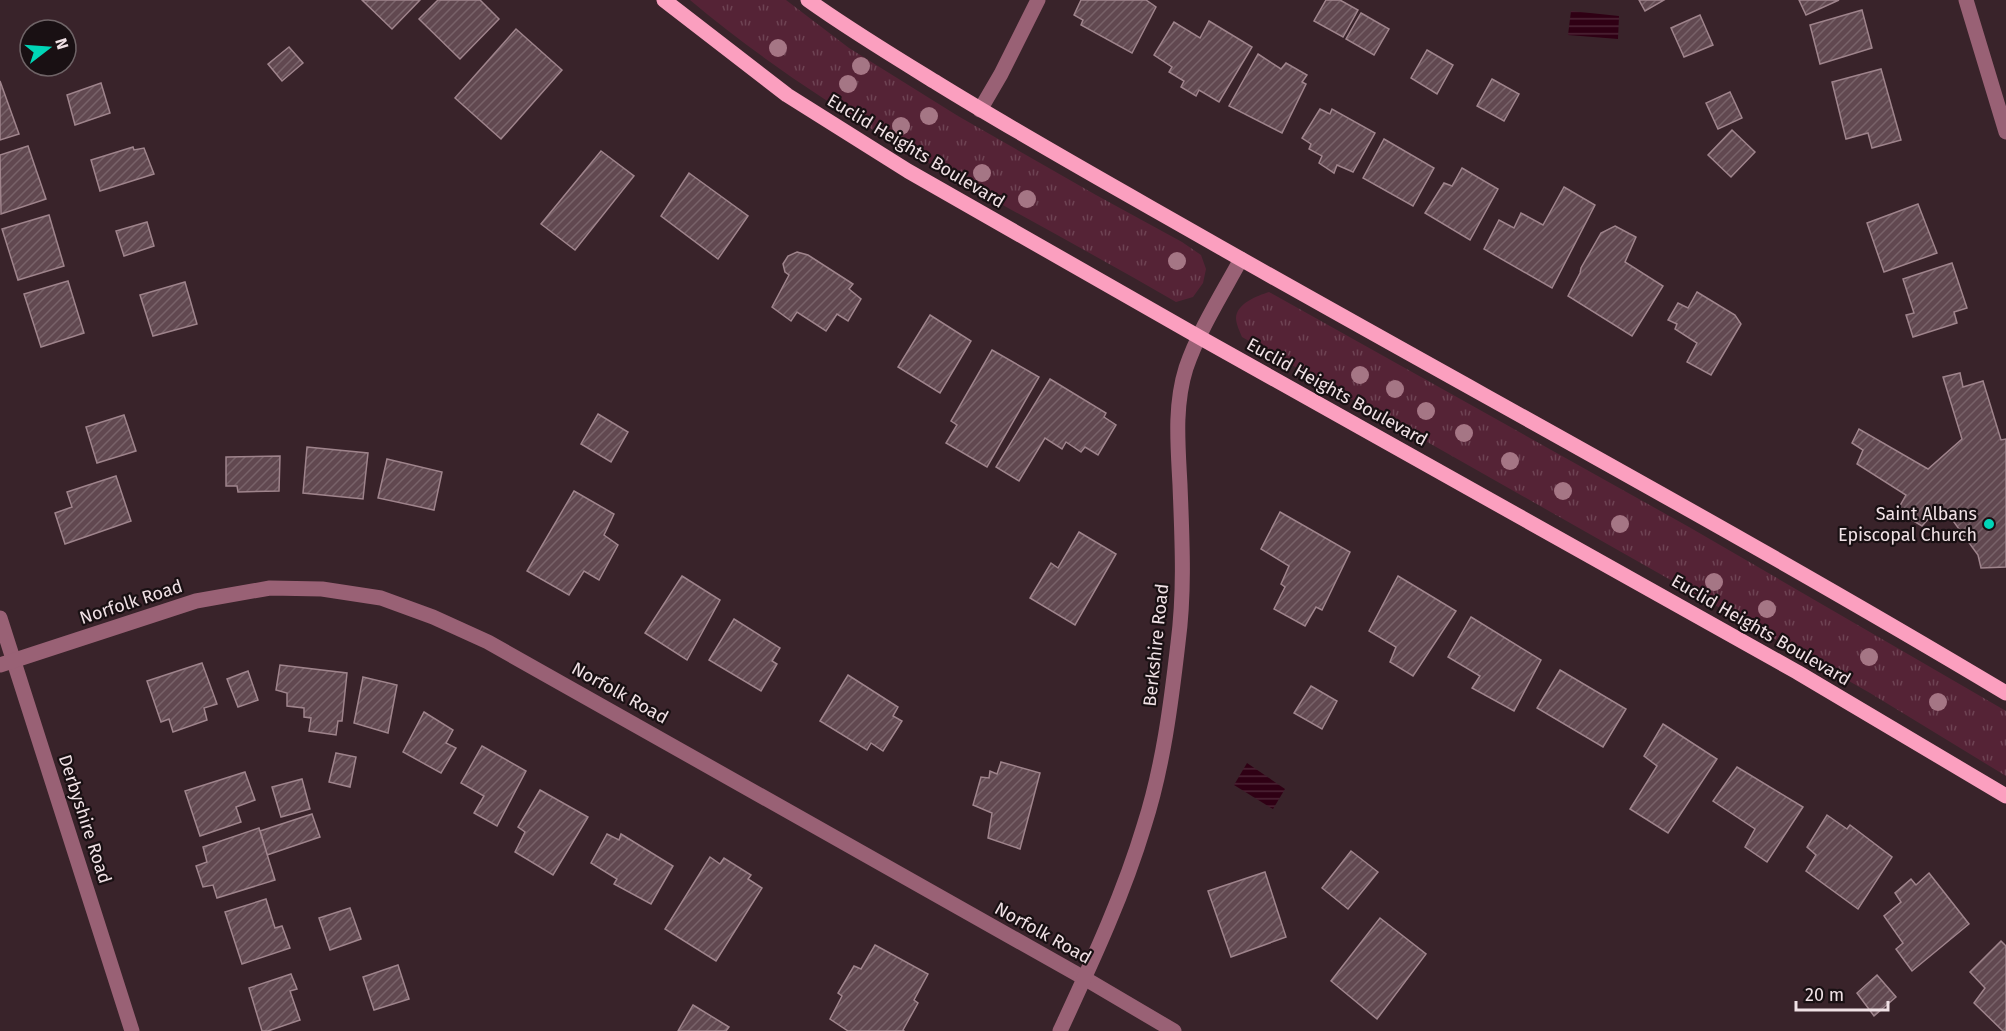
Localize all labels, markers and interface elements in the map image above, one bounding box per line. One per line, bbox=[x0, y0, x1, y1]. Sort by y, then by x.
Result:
north arrow bbox=[18, 18, 78, 78]
text: N bbox=[51, 36, 73, 52]
street label: Euclid Heights Boulevard bbox=[823, 89, 1009, 213]
street label: Euclid Heights Boulevard bbox=[1243, 333, 1431, 451]
place label: Saint Albans Episcopal Church bbox=[1838, 503, 1977, 546]
marker: Saint Albans Episcopal Church bbox=[1982, 517, 1996, 531]
street label: Euclid Heights Boulevard bbox=[1667, 570, 1855, 690]
street label: Norfolk Road bbox=[77, 575, 185, 629]
street label: Berkshire Road bbox=[1139, 583, 1173, 707]
street label: Norfolk Road bbox=[568, 657, 672, 729]
street label: Derbyshire Road bbox=[54, 752, 116, 886]
street label: Norfolk Road bbox=[991, 897, 1095, 969]
scale bar bbox=[1796, 974, 1888, 1012]
text: 20 m bbox=[1805, 984, 1844, 1006]

